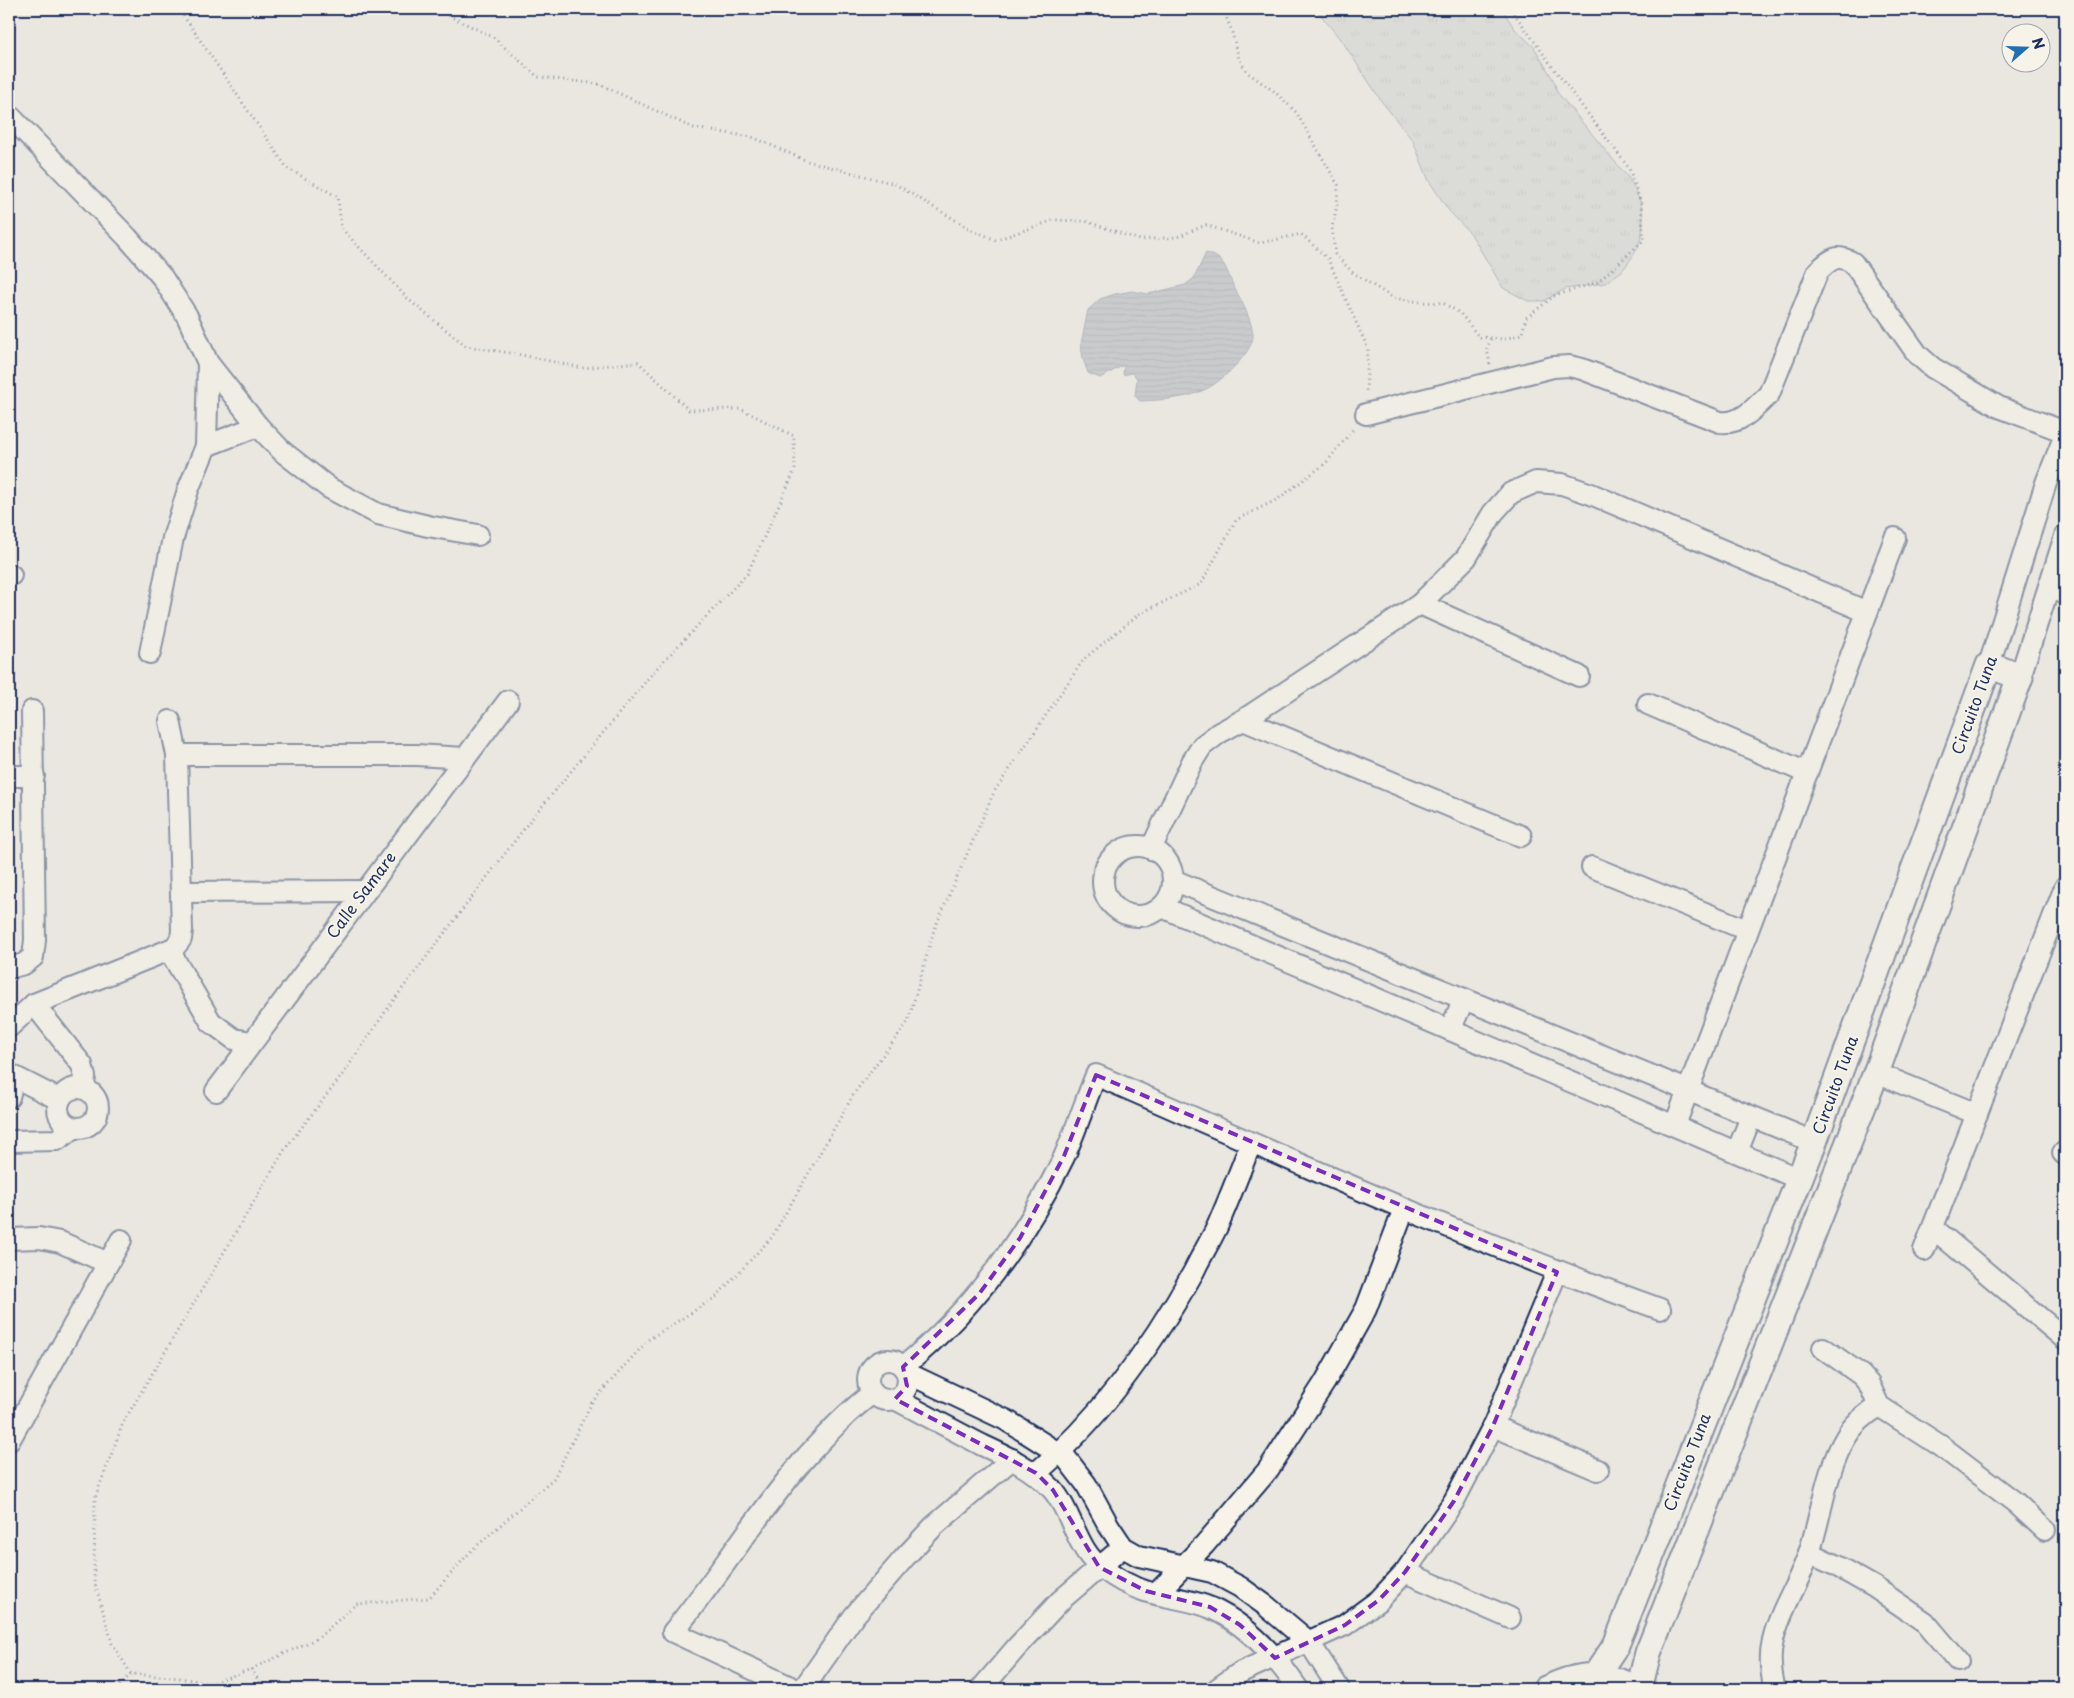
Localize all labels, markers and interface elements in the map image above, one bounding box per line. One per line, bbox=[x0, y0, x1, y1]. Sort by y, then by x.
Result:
north arrow bbox=[2002, 22, 2052, 72]
text: N bbox=[2027, 35, 2050, 52]
street label: Circuito Tuna bbox=[1944, 652, 2002, 757]
street label: Calle Samare bbox=[319, 846, 401, 943]
street label: Circuito Tuna bbox=[1805, 1032, 1863, 1137]
street label: Circuito Tuna bbox=[1656, 1409, 1716, 1514]

